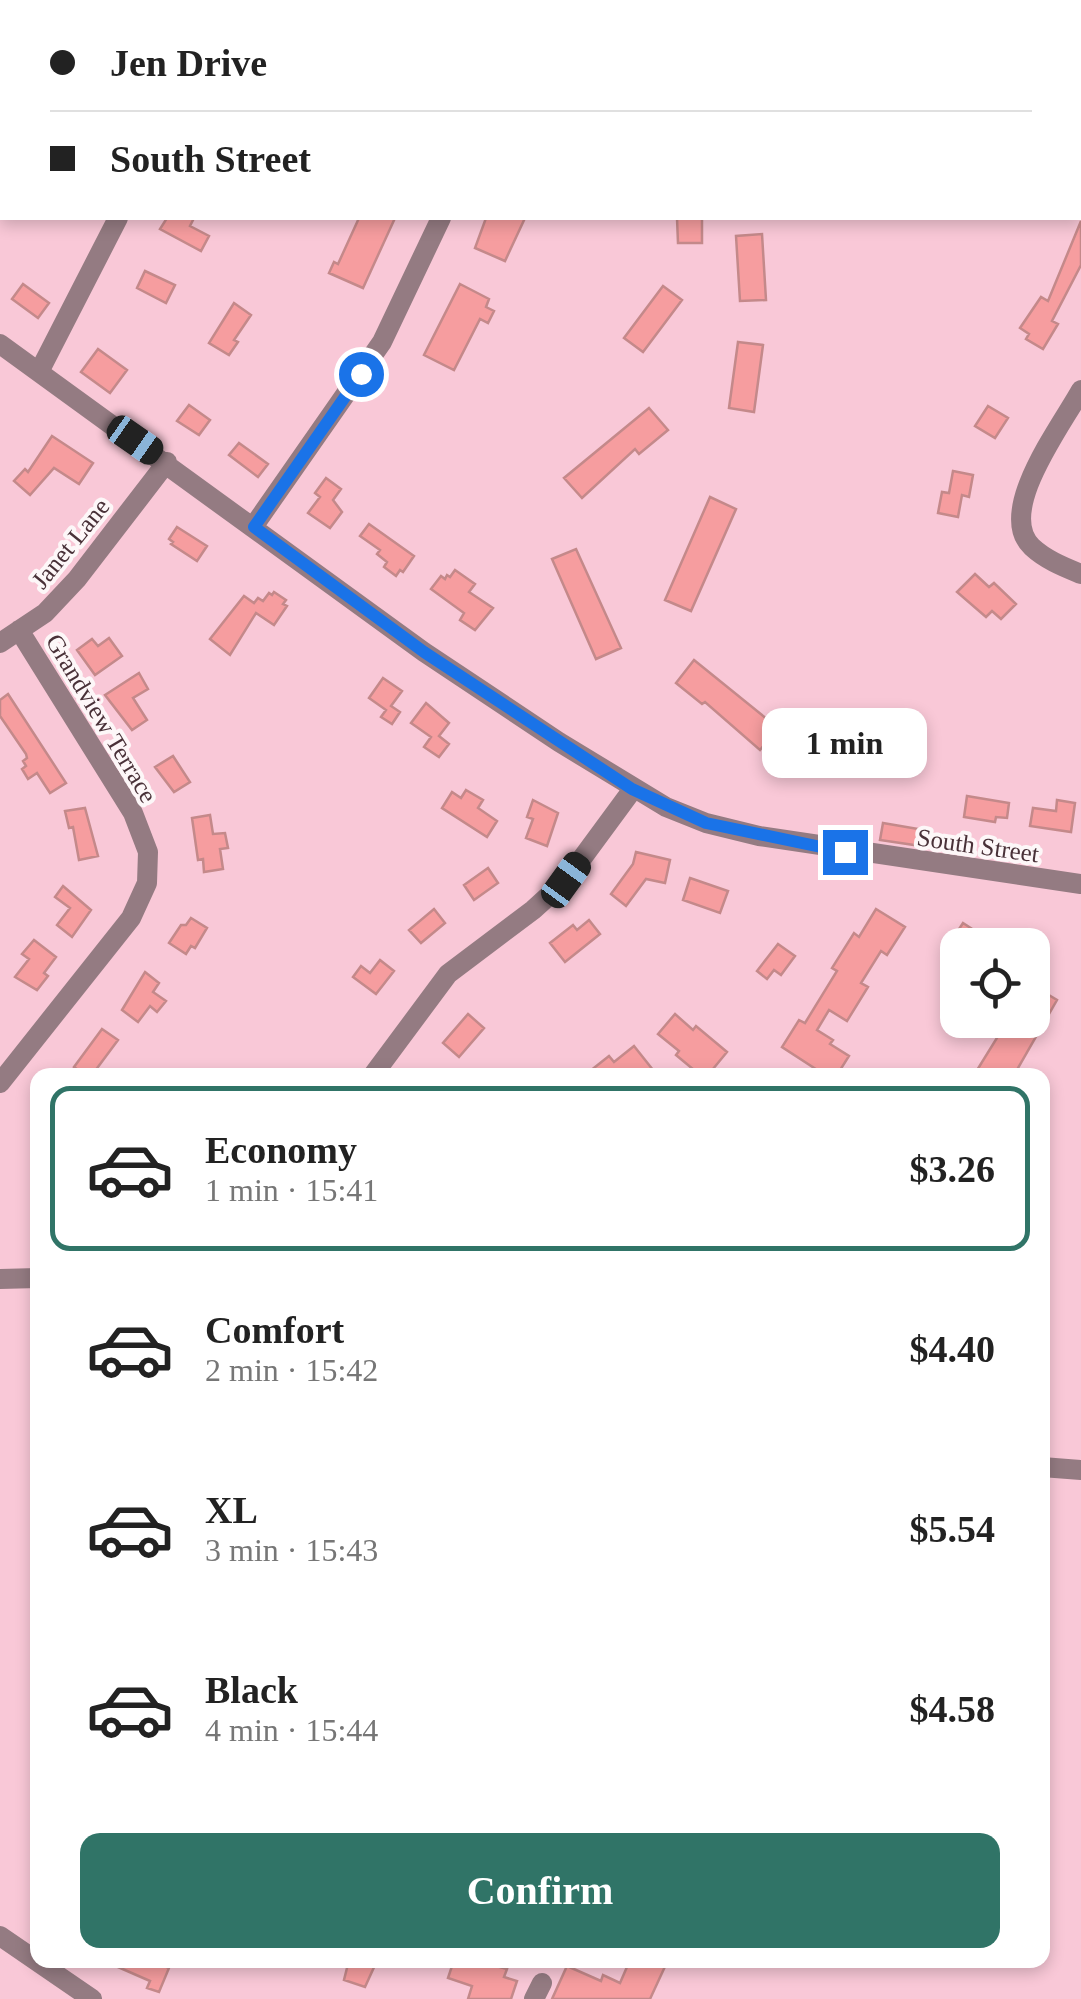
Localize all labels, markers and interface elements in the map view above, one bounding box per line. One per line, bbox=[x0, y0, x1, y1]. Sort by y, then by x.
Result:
text: Jen Drive bbox=[110, 42, 267, 84]
text: South Street bbox=[110, 138, 311, 180]
route start bbox=[339, 352, 384, 397]
car bbox=[102, 411, 168, 469]
street label: Janet Lane bbox=[26, 493, 115, 594]
street label: Grandview Terrace bbox=[41, 629, 162, 807]
callout: 1 min bbox=[762, 707, 928, 777]
text: 1 min bbox=[806, 725, 883, 761]
street label: South Street bbox=[915, 824, 1041, 867]
route end bbox=[823, 830, 868, 875]
car bbox=[536, 847, 596, 913]
map controls bbox=[940, 928, 1050, 1038]
button: locate bbox=[940, 928, 1050, 1038]
icon: car bbox=[85, 1124, 175, 1214]
text: Economy bbox=[205, 1129, 357, 1171]
text: $3.26 bbox=[910, 1148, 995, 1190]
text: 1 min · 15:41 bbox=[205, 1172, 378, 1208]
icon: car bbox=[85, 1304, 175, 1394]
text: Comfort bbox=[205, 1309, 344, 1351]
text: $4.40 bbox=[910, 1328, 995, 1370]
text: 2 min · 15:42 bbox=[205, 1352, 378, 1388]
icon: car bbox=[85, 1484, 175, 1574]
text: XL bbox=[205, 1489, 258, 1531]
text: $5.54 bbox=[910, 1508, 995, 1550]
text: 3 min · 15:43 bbox=[205, 1532, 378, 1568]
icon: car bbox=[85, 1664, 175, 1754]
text: Black bbox=[205, 1669, 298, 1711]
text: $4.58 bbox=[910, 1688, 995, 1730]
text: 4 min · 15:44 bbox=[205, 1712, 378, 1748]
button: Confirm bbox=[80, 1833, 1000, 1948]

